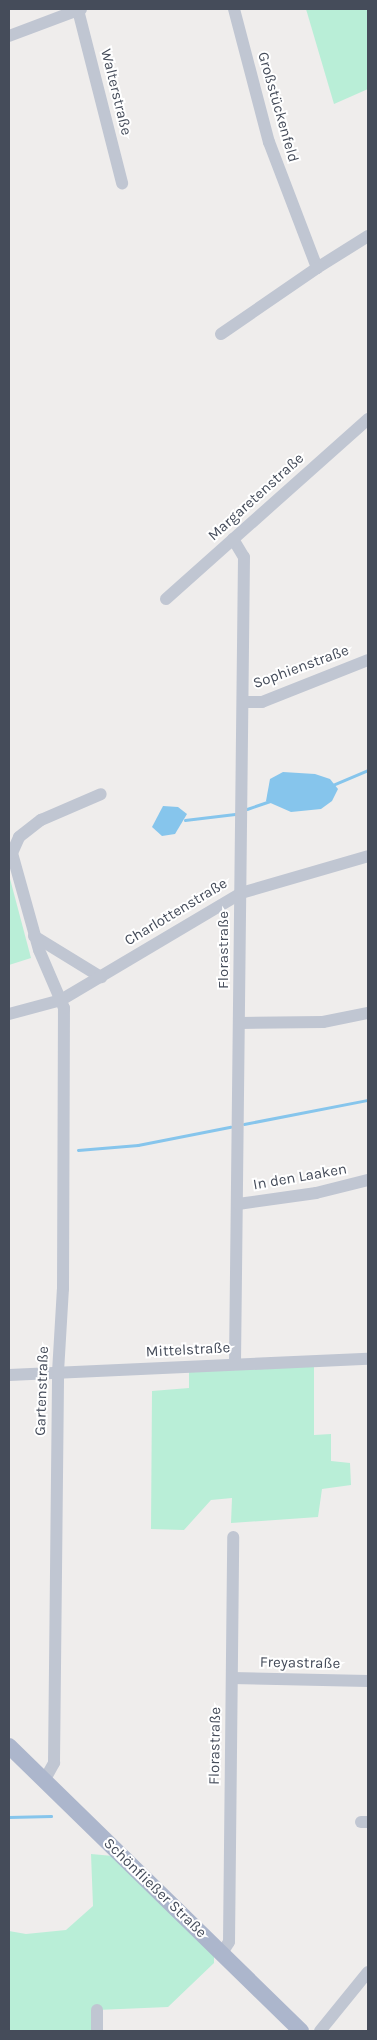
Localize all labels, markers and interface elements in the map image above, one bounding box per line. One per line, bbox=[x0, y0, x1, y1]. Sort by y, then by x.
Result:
street label: Walterstraße bbox=[97, 47, 135, 137]
street label: Großstückenfeld bbox=[254, 50, 302, 164]
street label: Margaretenstraße bbox=[204, 449, 308, 545]
street label: Sophienstraße bbox=[251, 641, 351, 693]
street label: Charlottenstraße bbox=[121, 874, 231, 950]
street label: Florastraße bbox=[215, 911, 233, 989]
street label: In den Laaken bbox=[252, 1160, 348, 1194]
street label: Mittelstraße bbox=[145, 1339, 231, 1361]
street label: Gartenstraße bbox=[31, 1346, 53, 1436]
street label: Freyastraße bbox=[260, 1653, 340, 1673]
street label: Florastraße bbox=[205, 1707, 225, 1785]
street label: Schönfließer Straße bbox=[100, 1834, 210, 1942]

